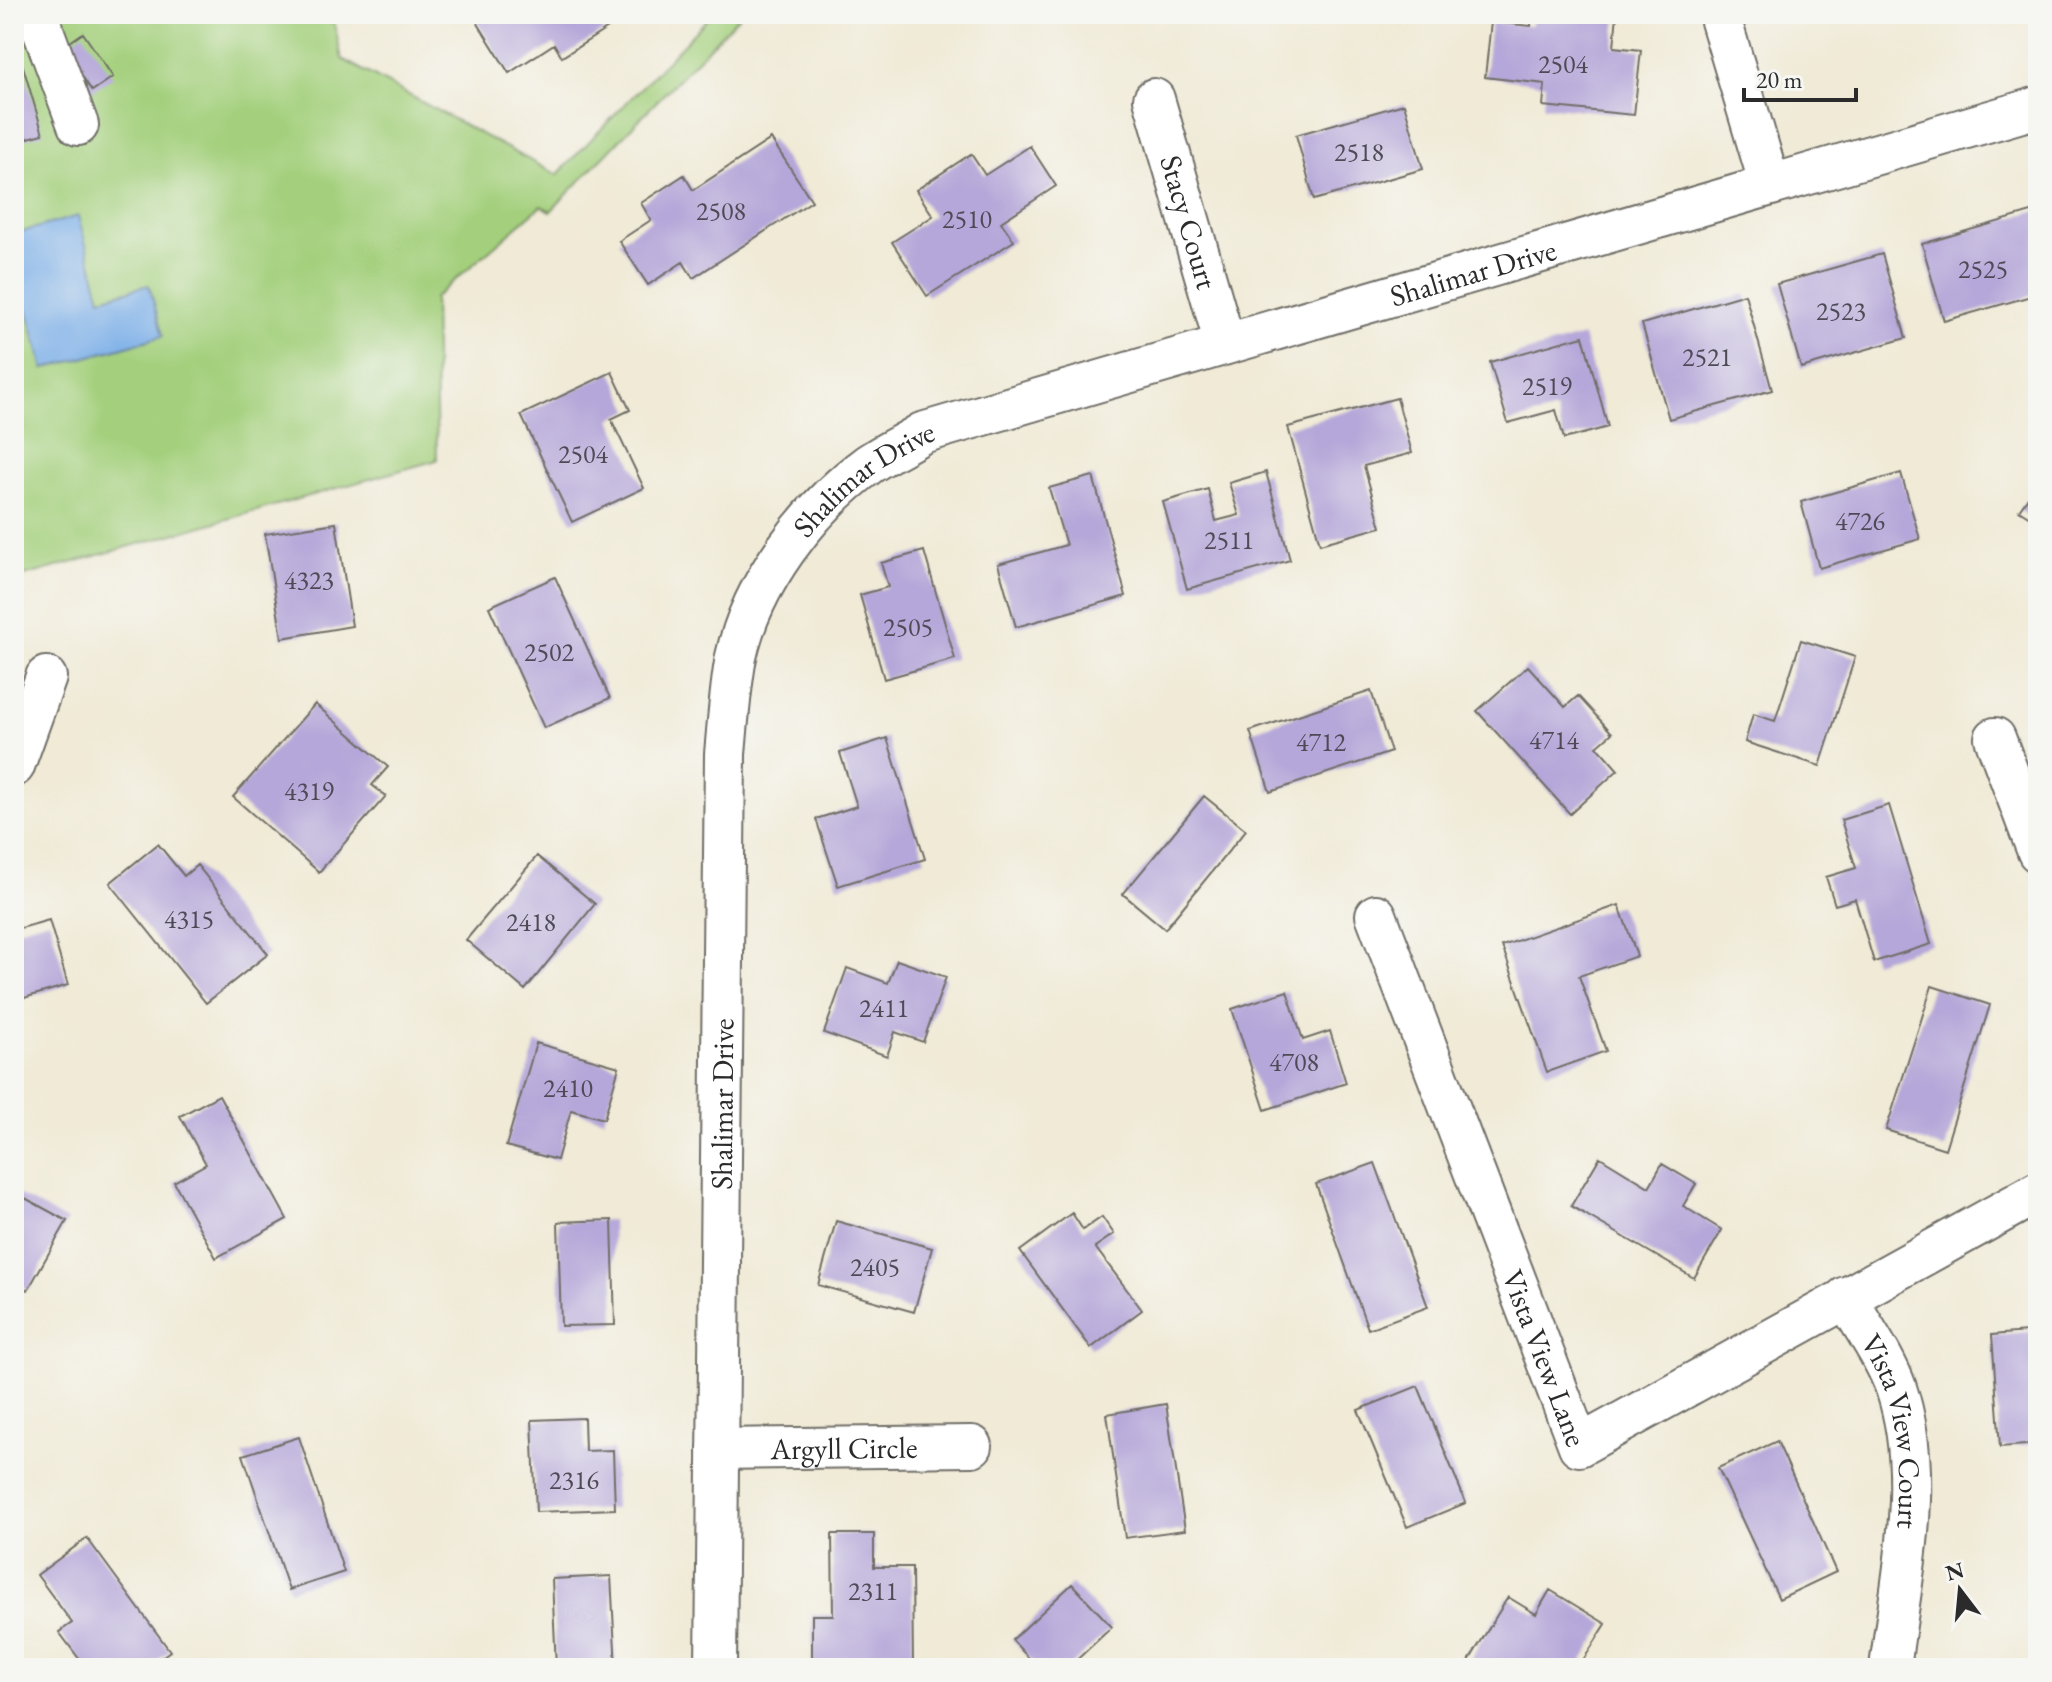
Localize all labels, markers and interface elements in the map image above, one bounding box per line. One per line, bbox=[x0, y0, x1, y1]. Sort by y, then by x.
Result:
house number: 2504 bbox=[1538, 47, 1588, 81]
scale bar bbox=[1744, 52, 1856, 102]
text: 20 m bbox=[1756, 64, 1803, 95]
house number: 2518 bbox=[1334, 135, 1384, 169]
street label: Stacy Court bbox=[1152, 150, 1228, 294]
house number: 2508 bbox=[696, 194, 746, 228]
house number: 2510 bbox=[942, 202, 992, 236]
street label: Shalimar Drive bbox=[1385, 229, 1561, 315]
house number: 2525 bbox=[1958, 252, 2008, 286]
house number: 2523 bbox=[1816, 294, 1866, 328]
house number: 2521 bbox=[1682, 340, 1732, 374]
house number: 2519 bbox=[1522, 369, 1572, 403]
street label: Shalimar Drive bbox=[784, 411, 939, 545]
house number: 2504 bbox=[558, 437, 608, 471]
house number: 4726 bbox=[1835, 504, 1885, 538]
house number: 2511 bbox=[1204, 523, 1254, 557]
house number: 4323 bbox=[284, 563, 334, 597]
house number: 2505 bbox=[883, 610, 933, 644]
house number: 2502 bbox=[524, 635, 574, 669]
house number: 4714 bbox=[1529, 723, 1579, 757]
house number: 4712 bbox=[1296, 725, 1346, 759]
house number: 4319 bbox=[284, 774, 334, 808]
house number: 4315 bbox=[164, 902, 214, 936]
house number: 2418 bbox=[506, 905, 556, 939]
house number: 2411 bbox=[859, 991, 909, 1025]
street label: Shalimar Drive bbox=[701, 1018, 742, 1190]
house number: 4708 bbox=[1269, 1045, 1319, 1079]
house number: 2410 bbox=[543, 1071, 593, 1105]
house number: 2405 bbox=[850, 1250, 900, 1284]
street label: Vista View Lane bbox=[1494, 1264, 1597, 1452]
street label: Vista View Court bbox=[1853, 1326, 1930, 1531]
street label: Argyll Circle bbox=[769, 1427, 918, 1468]
house number: 2316 bbox=[549, 1463, 599, 1497]
north arrow bbox=[1920, 1550, 2000, 1630]
text: N bbox=[1942, 1555, 1967, 1588]
house number: 2311 bbox=[848, 1574, 898, 1608]

